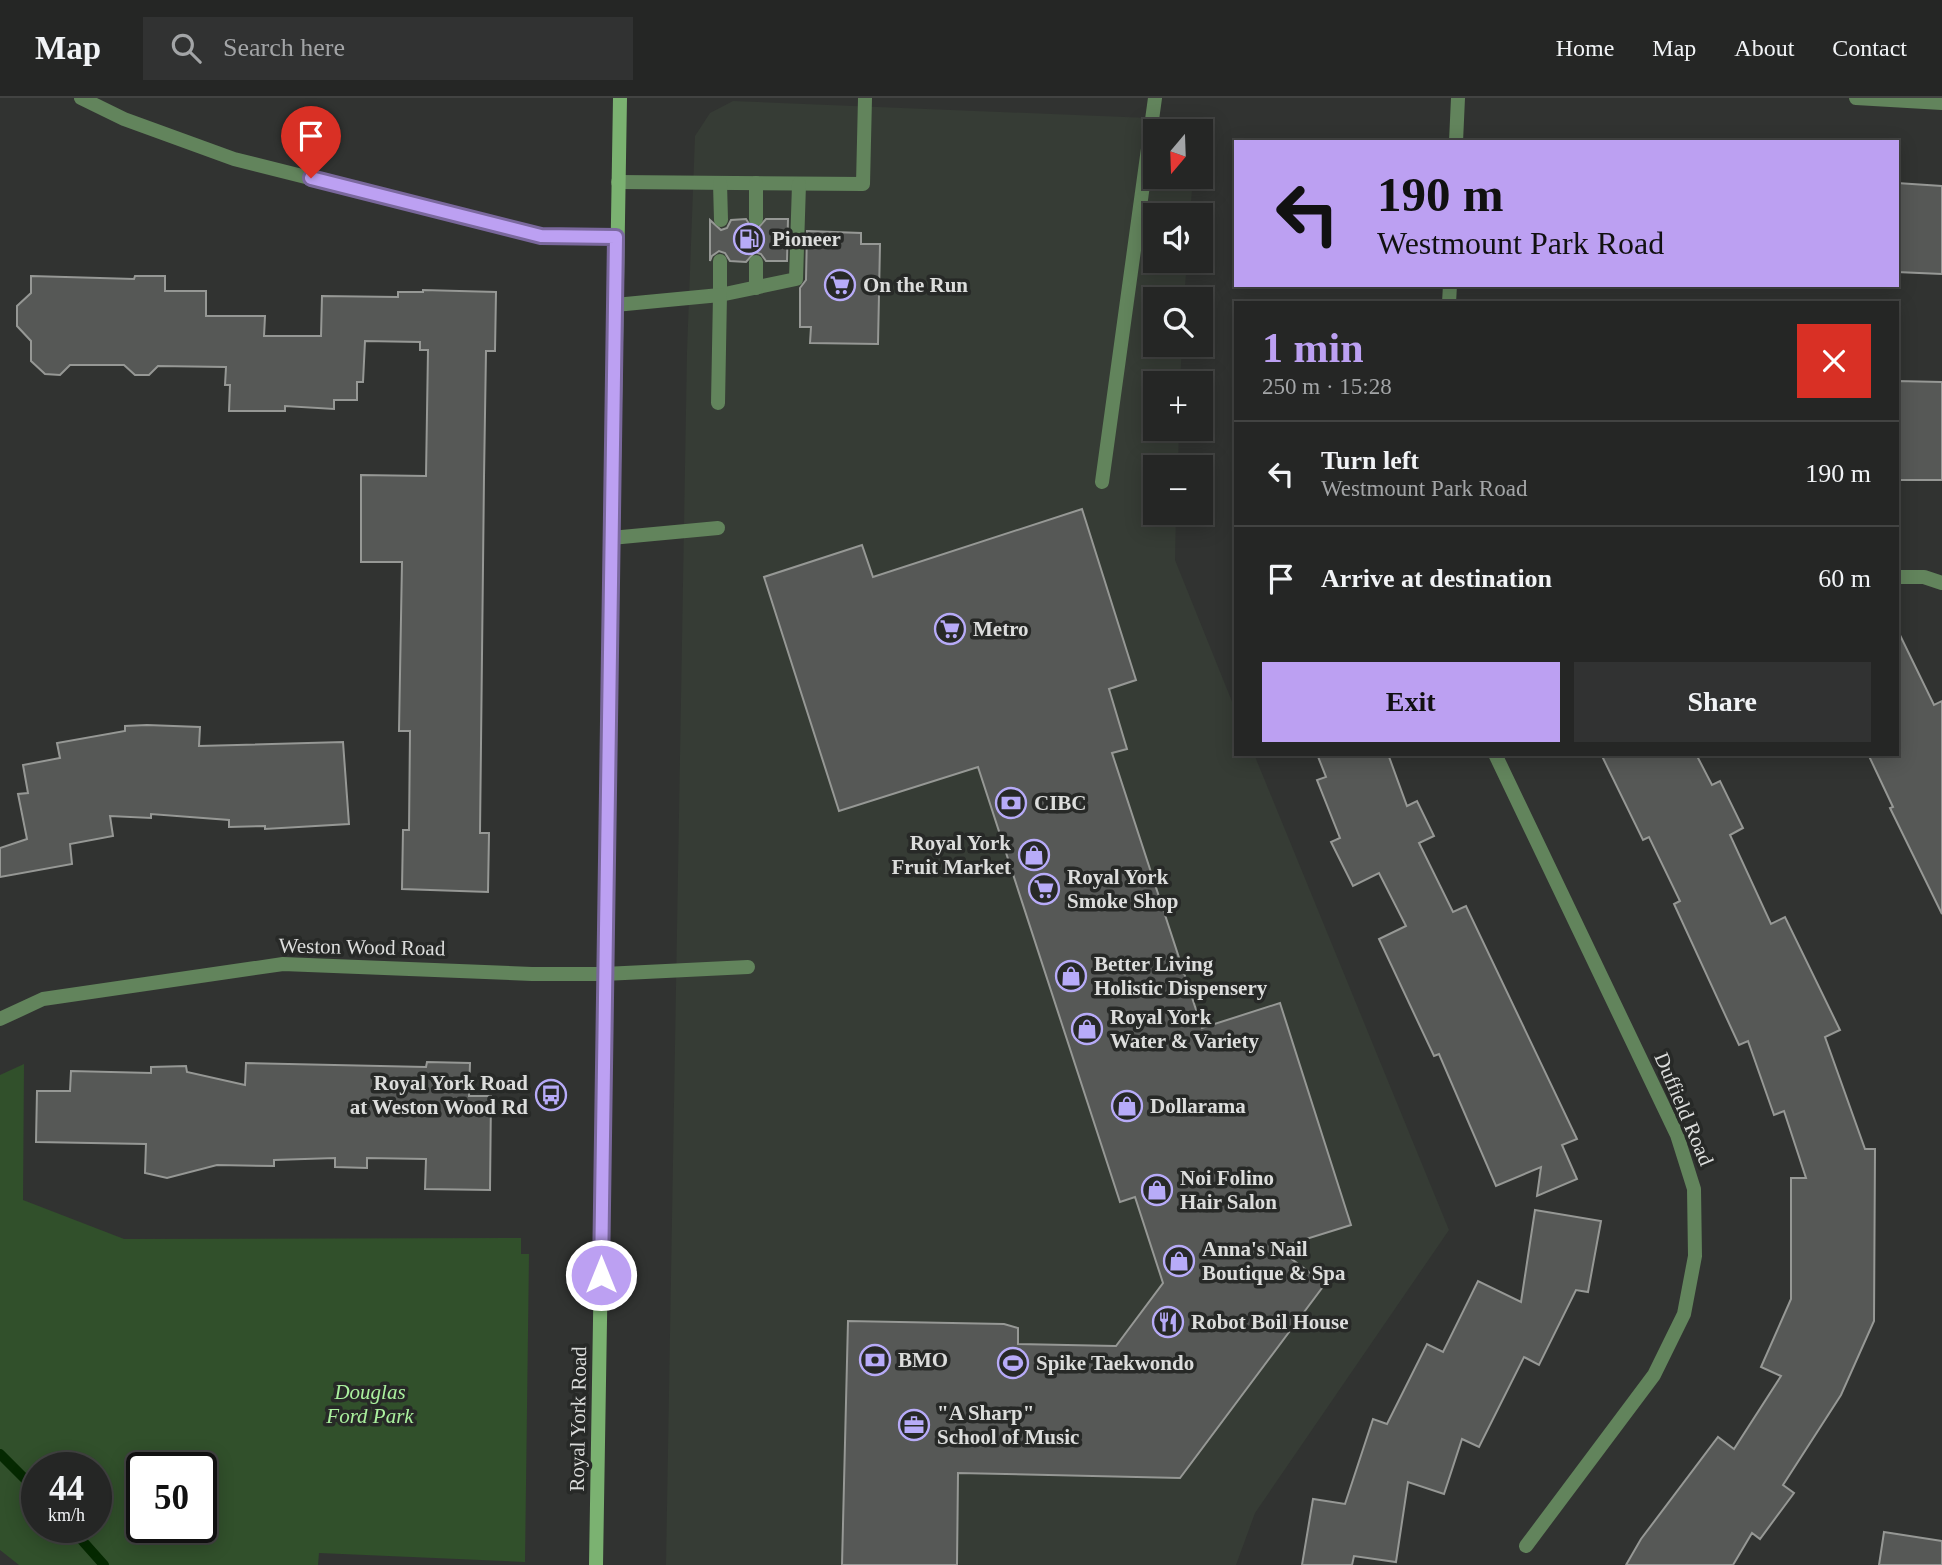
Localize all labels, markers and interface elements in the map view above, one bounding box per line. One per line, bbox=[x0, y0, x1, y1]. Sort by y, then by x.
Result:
search box bbox=[143, 17, 633, 80]
icon: search bbox=[167, 29, 205, 67]
text: Map bbox=[35, 30, 101, 66]
text: Search here bbox=[223, 33, 345, 62]
text: Home bbox=[1556, 35, 1614, 61]
text: Map bbox=[1652, 35, 1696, 61]
text: About bbox=[1734, 35, 1794, 61]
text: Contact bbox=[1832, 35, 1907, 61]
pin bbox=[281, 106, 341, 178]
icon: arrive bbox=[292, 117, 330, 155]
north arrow bbox=[1143, 119, 1213, 189]
map controls bbox=[1143, 119, 1213, 525]
text: 190 m bbox=[1377, 167, 1504, 222]
icon: left bbox=[1262, 168, 1353, 259]
button: sound bbox=[1143, 203, 1213, 273]
fuel station icon: Pioneer bbox=[732, 222, 766, 256]
text: Westmount Park Road bbox=[1377, 225, 1664, 261]
place label: Pioneer bbox=[772, 227, 841, 251]
supermarket icon: On the Run bbox=[823, 268, 857, 302]
place label: On the Run bbox=[863, 273, 968, 297]
button: search bbox=[1143, 287, 1213, 357]
button: close bbox=[1797, 324, 1871, 398]
text: 1 min bbox=[1262, 325, 1364, 371]
button: + bbox=[1143, 371, 1213, 441]
text: 250 m · 15:28 bbox=[1262, 374, 1392, 399]
text: Turn left bbox=[1321, 446, 1419, 475]
button: − bbox=[1143, 455, 1213, 525]
icon: left bbox=[1262, 455, 1300, 493]
text: 190 m bbox=[1805, 459, 1871, 488]
text: Westmount Park Road bbox=[1321, 476, 1527, 501]
icon: arrive bbox=[1262, 560, 1300, 598]
text: Arrive at destination bbox=[1321, 564, 1552, 593]
text: 60 m bbox=[1818, 564, 1871, 593]
supermarket icon: Metro bbox=[933, 612, 967, 646]
place label: Metro bbox=[973, 617, 1029, 641]
button: Exit bbox=[1262, 662, 1560, 742]
button: Share bbox=[1574, 662, 1871, 742]
bank icon: CIBC bbox=[994, 786, 1028, 820]
place label: CIBC bbox=[1034, 791, 1087, 815]
place label: Royal York Fruit Market bbox=[891, 831, 1011, 879]
shop icon: Royal York Fruit Market bbox=[1017, 838, 1051, 872]
place label: Royal York Smoke Shop bbox=[1067, 865, 1178, 913]
supermarket icon: Royal York Smoke Shop bbox=[1027, 872, 1061, 906]
street label: Weston Wood Road bbox=[279, 934, 446, 960]
place label: Better Living Holistic Dispensery bbox=[1094, 952, 1268, 1000]
shop icon: Better Living Holistic Dispensery bbox=[1054, 959, 1088, 993]
place label: Royal York Water & Variety bbox=[1110, 1005, 1259, 1053]
shop icon: Royal York Water & Variety bbox=[1070, 1012, 1104, 1046]
street label: Duffield Road bbox=[1649, 1049, 1719, 1170]
place label: Royal York Road at Weston Wood Rd bbox=[350, 1071, 528, 1119]
bus stop icon: Royal York Road at Weston Wood Rd bbox=[534, 1078, 568, 1112]
shop icon: Dollarama bbox=[1110, 1089, 1144, 1123]
place label: Dollarama bbox=[1150, 1094, 1246, 1118]
place label: Noi Folino Hair Salon bbox=[1180, 1166, 1277, 1214]
shop icon: Noi Folino Hair Salon bbox=[1140, 1173, 1174, 1207]
place label: Anna's Nail Boutique & Spa bbox=[1202, 1237, 1346, 1285]
position arrow bbox=[564, 1238, 638, 1312]
shop icon: Anna's Nail Boutique & Spa bbox=[1162, 1244, 1196, 1278]
restaurant icon: Robot Boil House bbox=[1151, 1305, 1185, 1339]
place label: Robot Boil House bbox=[1191, 1310, 1349, 1334]
bank icon: BMO bbox=[858, 1343, 892, 1377]
street label: Royal York Road bbox=[565, 1346, 591, 1492]
sports icon: Spike Taekwondo bbox=[996, 1346, 1030, 1380]
place label: BMO bbox=[898, 1348, 948, 1372]
place label: Spike Taekwondo bbox=[1036, 1351, 1194, 1375]
park label: Douglas Ford Park bbox=[325, 1380, 414, 1428]
place label: "A Sharp" School of Music bbox=[937, 1401, 1079, 1449]
office icon: "A Sharp" School of Music bbox=[897, 1408, 931, 1442]
speed limit sign: 50 bbox=[126, 1452, 217, 1543]
text: 44 bbox=[49, 1469, 84, 1508]
text: km/h bbox=[48, 1505, 85, 1525]

